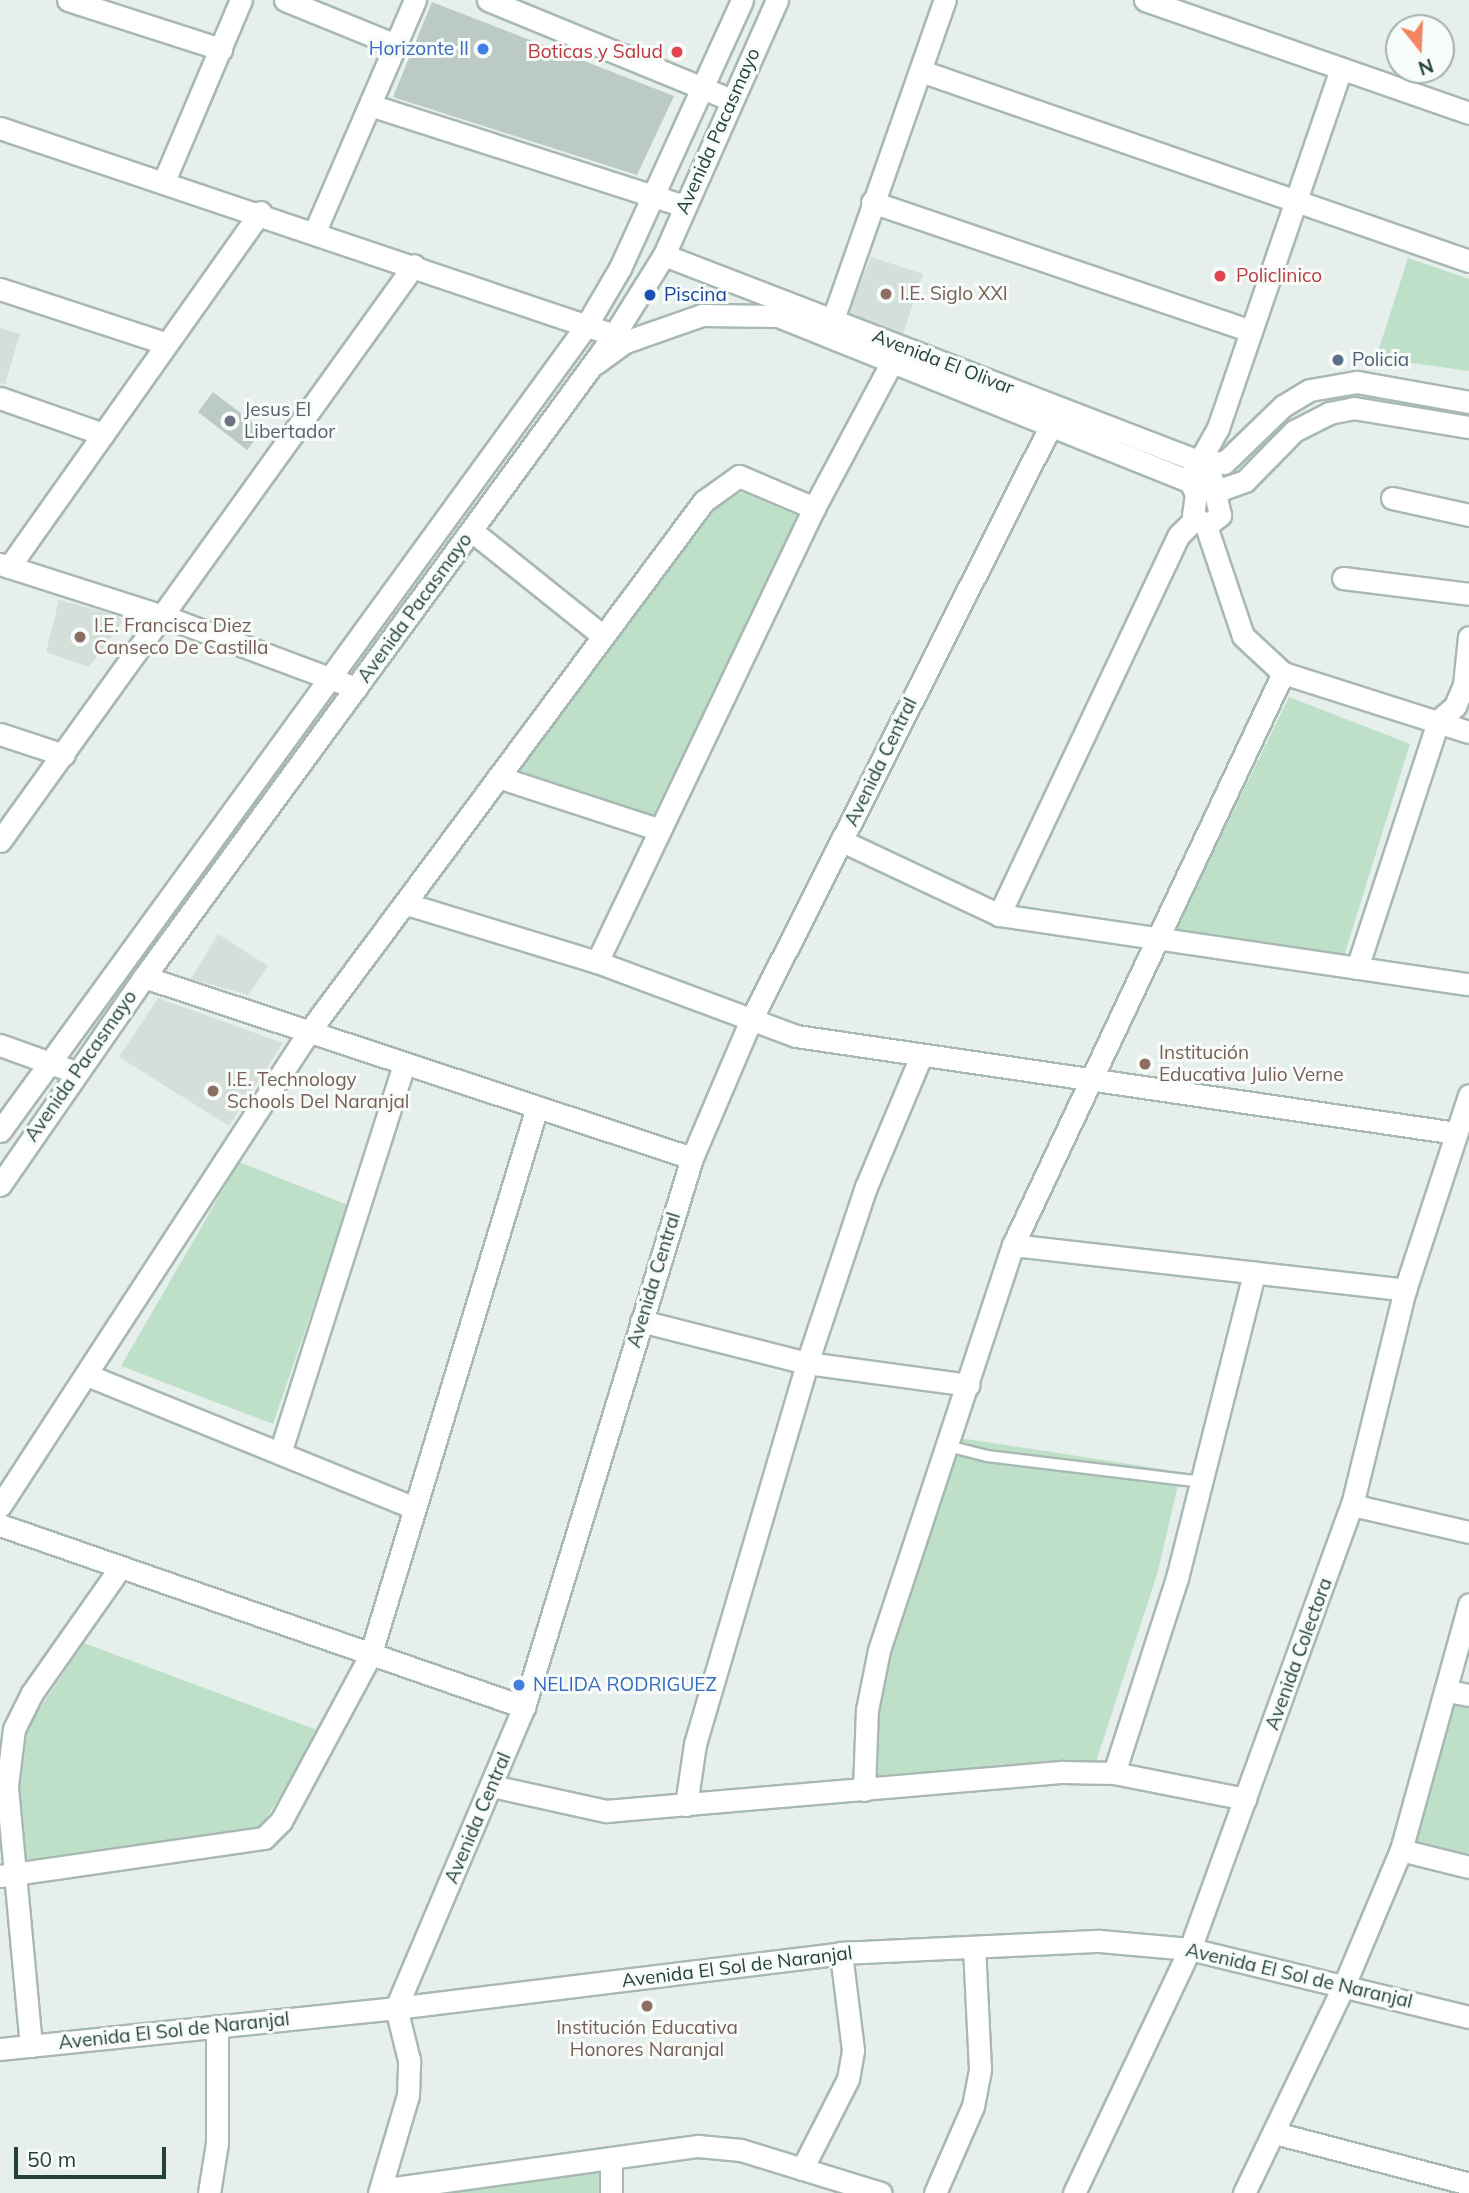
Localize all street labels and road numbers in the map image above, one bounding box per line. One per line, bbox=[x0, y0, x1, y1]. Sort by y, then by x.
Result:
street label: Avenida Pacasmayo bbox=[671, 44, 765, 218]
street label: Avenida El Olivar bbox=[869, 325, 1017, 399]
street label: Avenida Pacasmayo bbox=[353, 529, 477, 687]
street label: Avenida Central bbox=[840, 694, 922, 830]
street label: Avenida Pacasmayo bbox=[20, 986, 142, 1146]
street label: Avenida Central bbox=[623, 1210, 685, 1350]
street label: Avenida Colectora bbox=[1261, 1575, 1337, 1733]
street label: Avenida Central bbox=[440, 1749, 516, 1887]
street label: Avenida El Sol de Naranjal bbox=[1183, 1939, 1415, 2013]
street label: Avenida El Sol de Naranjal bbox=[620, 1942, 854, 1992]
street label: Avenida El Sol de Naranjal bbox=[57, 2008, 291, 2054]

